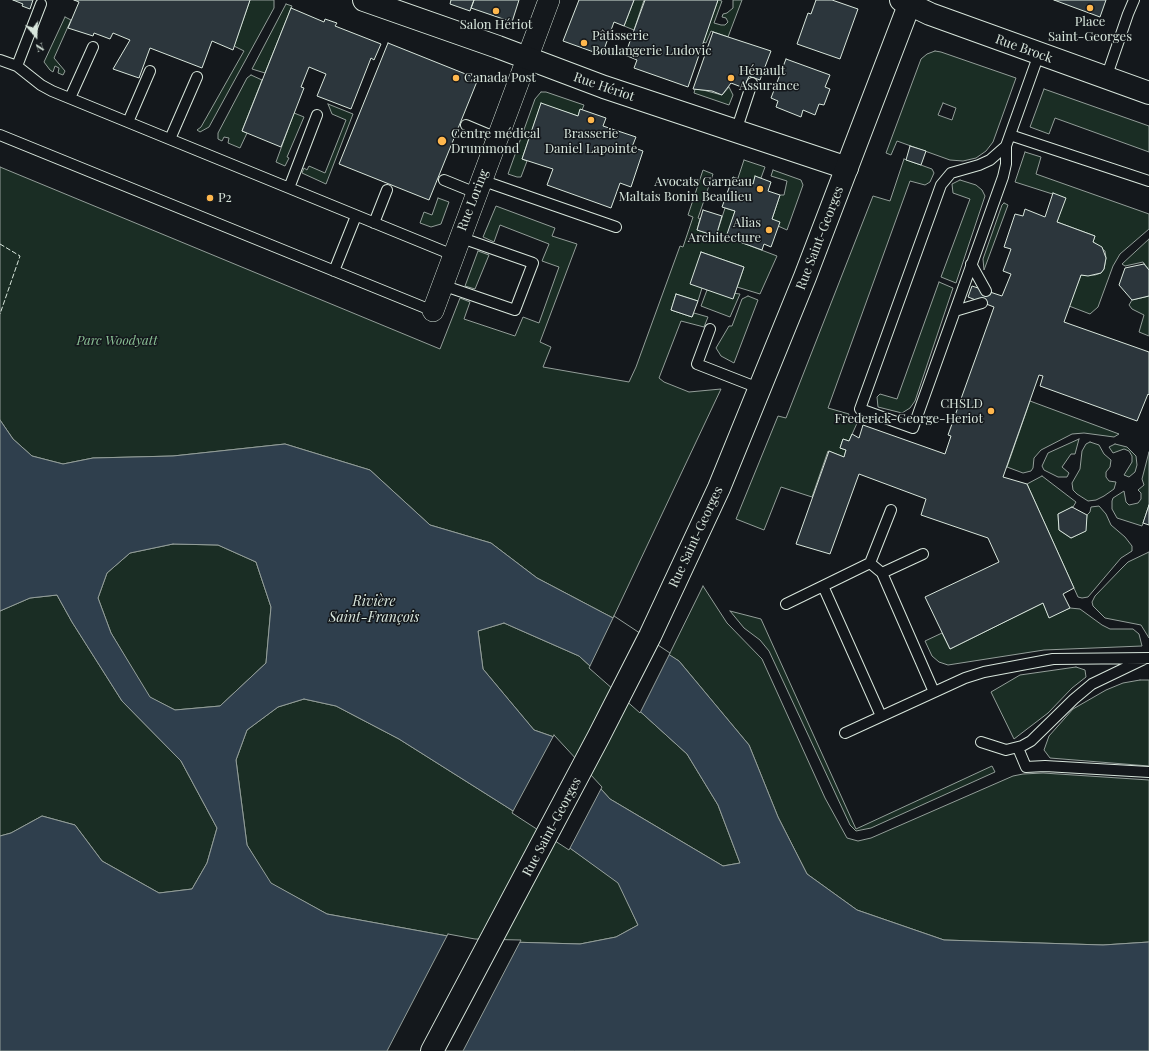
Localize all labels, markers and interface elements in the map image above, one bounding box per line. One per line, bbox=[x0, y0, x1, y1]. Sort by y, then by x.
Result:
marker: Place Saint-Georges bbox=[1085, 3, 1095, 13]
marker: Salon Hériot bbox=[491, 6, 501, 16]
place label: Place Saint-Georges bbox=[1048, 14, 1132, 45]
north arrow bbox=[16, 16, 56, 56]
place label: Salon Hériot bbox=[460, 17, 532, 33]
place label: Pâtisserie Boulangerie Ludovic bbox=[592, 28, 712, 59]
street label: Rue Brock bbox=[993, 31, 1055, 67]
marker: Pâtisserie Boulangerie Ludovic bbox=[579, 38, 589, 48]
text: N bbox=[34, 39, 46, 56]
place label: Hénault Assurance bbox=[739, 63, 799, 94]
street label: Rue Hériot bbox=[572, 69, 636, 105]
place label: Canada Post bbox=[464, 70, 536, 86]
marker: Canada Post bbox=[451, 73, 461, 83]
marker: Hénault Assurance bbox=[726, 73, 736, 83]
marker: Brasserie Daniel Lapointe bbox=[586, 115, 596, 125]
place label: Centre médical Drummond bbox=[451, 126, 540, 157]
place label: Brasserie Daniel Lapointe bbox=[545, 126, 637, 157]
marker: Centre médical Drummond bbox=[436, 135, 448, 147]
street label: Rue Loring bbox=[454, 167, 492, 233]
place label: Avocats Garneau Maltais Bonin Beaulieu bbox=[618, 174, 752, 205]
marker: Avocats Garneau Maltais Bonin Beaulieu bbox=[755, 184, 765, 194]
street label: Rue Saint-Georges bbox=[793, 184, 847, 292]
place label: P2 bbox=[218, 190, 232, 206]
marker: P2 bbox=[205, 193, 215, 203]
place label: Alias Architecture bbox=[688, 215, 761, 246]
marker: Alias Architecture bbox=[764, 225, 774, 235]
park label: Parc Woodyatt bbox=[76, 333, 158, 349]
place label: CHSLD Frederick-George-Heriot bbox=[834, 396, 983, 427]
marker: CHSLD Frederick-George-Heriot bbox=[986, 406, 996, 416]
street label: Rue Saint-Georges bbox=[666, 484, 726, 590]
water label: Rivière Saint-François bbox=[329, 594, 419, 626]
street label: Rue Saint-Georges bbox=[519, 775, 585, 879]

